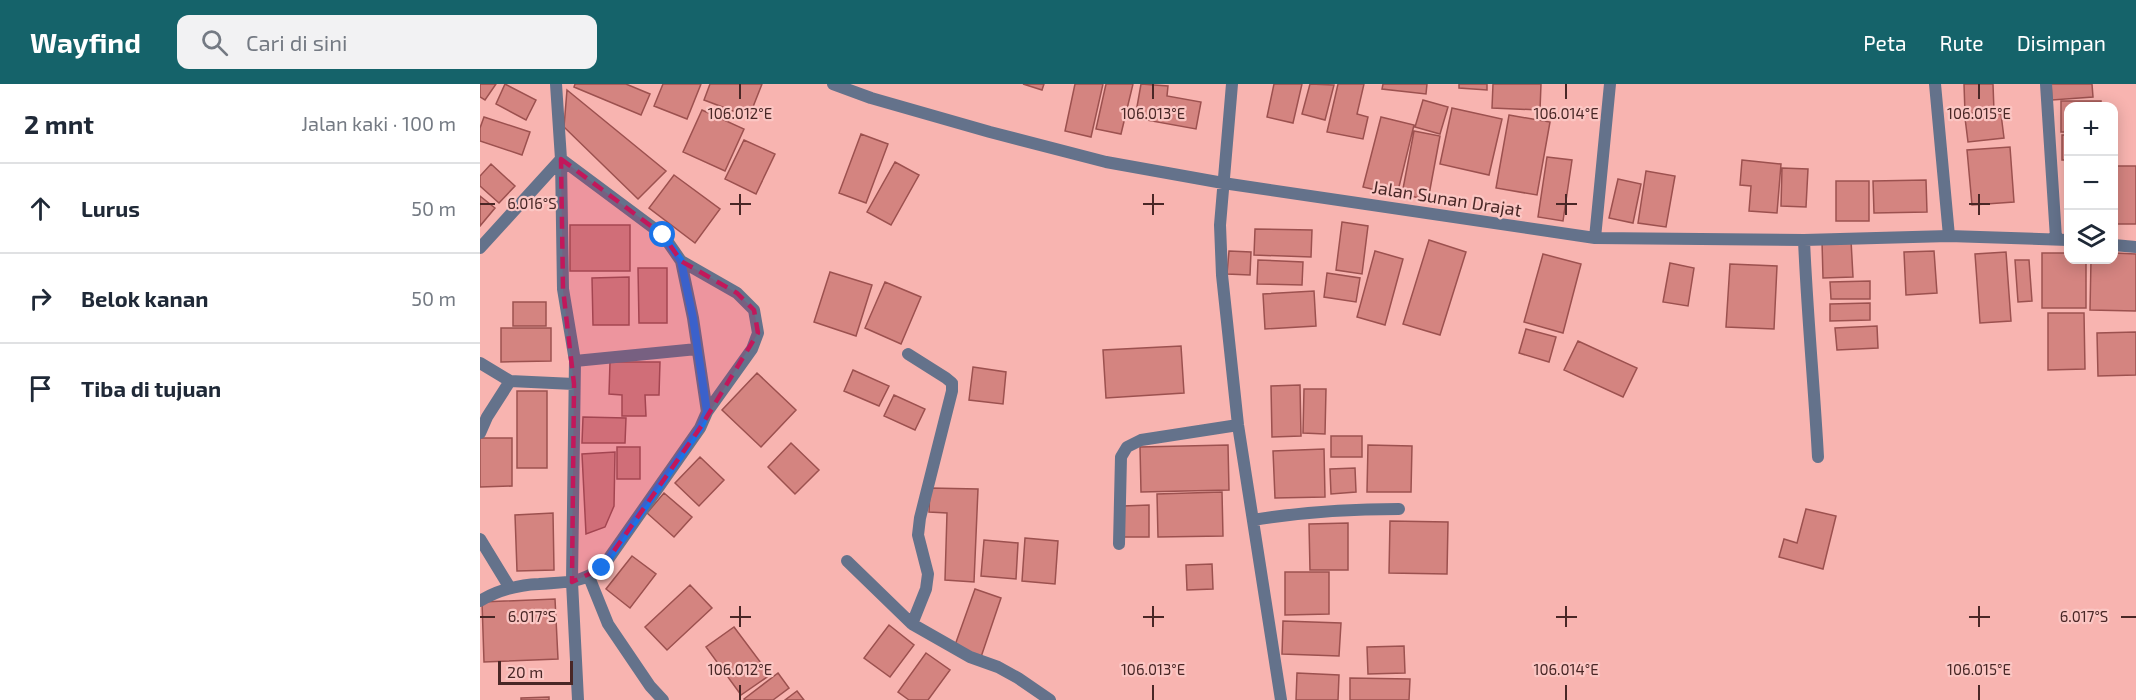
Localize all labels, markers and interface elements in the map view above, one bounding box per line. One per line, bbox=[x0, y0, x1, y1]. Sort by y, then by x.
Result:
search box bbox=[177, 15, 597, 69]
text: Wayfind bbox=[30, 25, 141, 59]
icon: search bbox=[198, 26, 231, 59]
text: Cari di sini bbox=[246, 29, 348, 55]
text: Peta bbox=[1863, 30, 1906, 55]
text: Rute bbox=[1939, 30, 1984, 55]
text: Disimpan bbox=[2017, 30, 2106, 55]
map controls bbox=[2064, 102, 2118, 264]
button: + bbox=[2064, 102, 2118, 156]
text: 106.012°E bbox=[708, 104, 772, 122]
text: 106.013°E bbox=[1121, 104, 1185, 122]
text: 106.014°E bbox=[1533, 104, 1599, 122]
text: 106.015°E bbox=[1947, 104, 2011, 122]
text: 2 mnt bbox=[24, 108, 94, 139]
text: Jalan kaki · 100 m bbox=[301, 111, 456, 135]
button: − bbox=[2064, 156, 2118, 210]
street label: Jalan Sunan Drajat bbox=[1371, 175, 1524, 221]
icon: ahead bbox=[24, 192, 57, 225]
text: 6.016°S bbox=[507, 194, 557, 212]
text: Lurus bbox=[81, 195, 140, 221]
text: 50 m bbox=[411, 196, 456, 220]
button: layers bbox=[2064, 210, 2118, 264]
route start bbox=[649, 221, 675, 247]
icon: right bbox=[24, 282, 57, 315]
text: Belok kanan bbox=[81, 285, 208, 311]
text: 50 m bbox=[411, 286, 456, 310]
icon: arrive bbox=[24, 372, 57, 405]
text: Tiba di tujuan bbox=[81, 375, 221, 401]
route end bbox=[588, 554, 614, 580]
text: 6.017°S bbox=[508, 607, 556, 625]
text: 6.017°S bbox=[2060, 607, 2108, 625]
scale bar bbox=[498, 658, 573, 686]
text: 106.012°E bbox=[708, 660, 772, 678]
text: 106.013°E bbox=[1121, 660, 1185, 678]
text: 106.014°E bbox=[1533, 660, 1599, 678]
text: 106.015°E bbox=[1947, 660, 2011, 678]
text: 20 m bbox=[507, 662, 543, 681]

